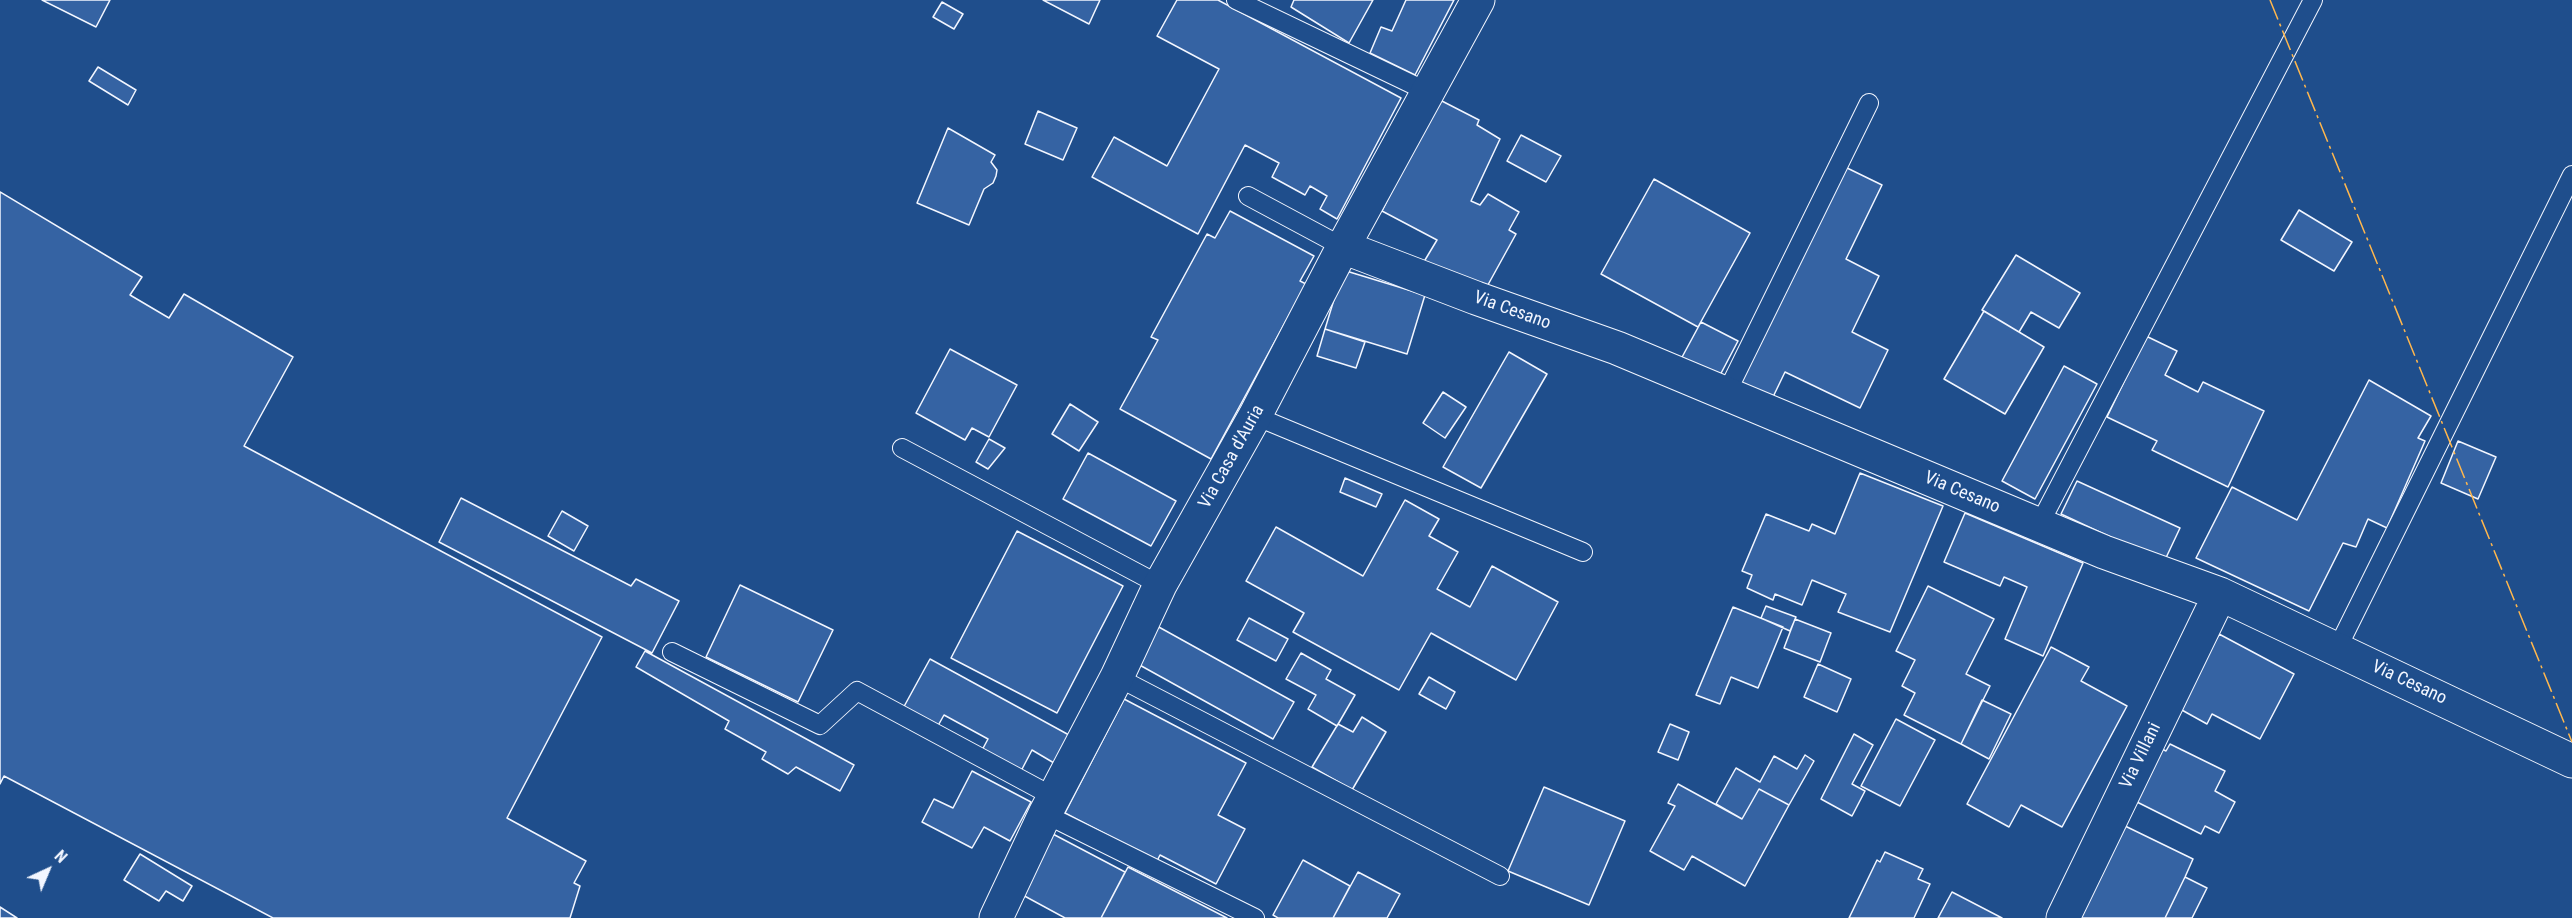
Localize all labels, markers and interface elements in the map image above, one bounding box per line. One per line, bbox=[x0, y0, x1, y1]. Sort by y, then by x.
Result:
street label: Via Cesano bbox=[1471, 287, 1553, 335]
street label: Via Casa d'Auria bbox=[1195, 401, 1269, 513]
street label: Via Cesano bbox=[1921, 467, 2003, 519]
street label: Via Cesano bbox=[2368, 656, 2450, 710]
street label: Via Villani bbox=[2116, 719, 2166, 793]
north arrow bbox=[18, 840, 78, 900]
text: N bbox=[51, 846, 71, 867]

